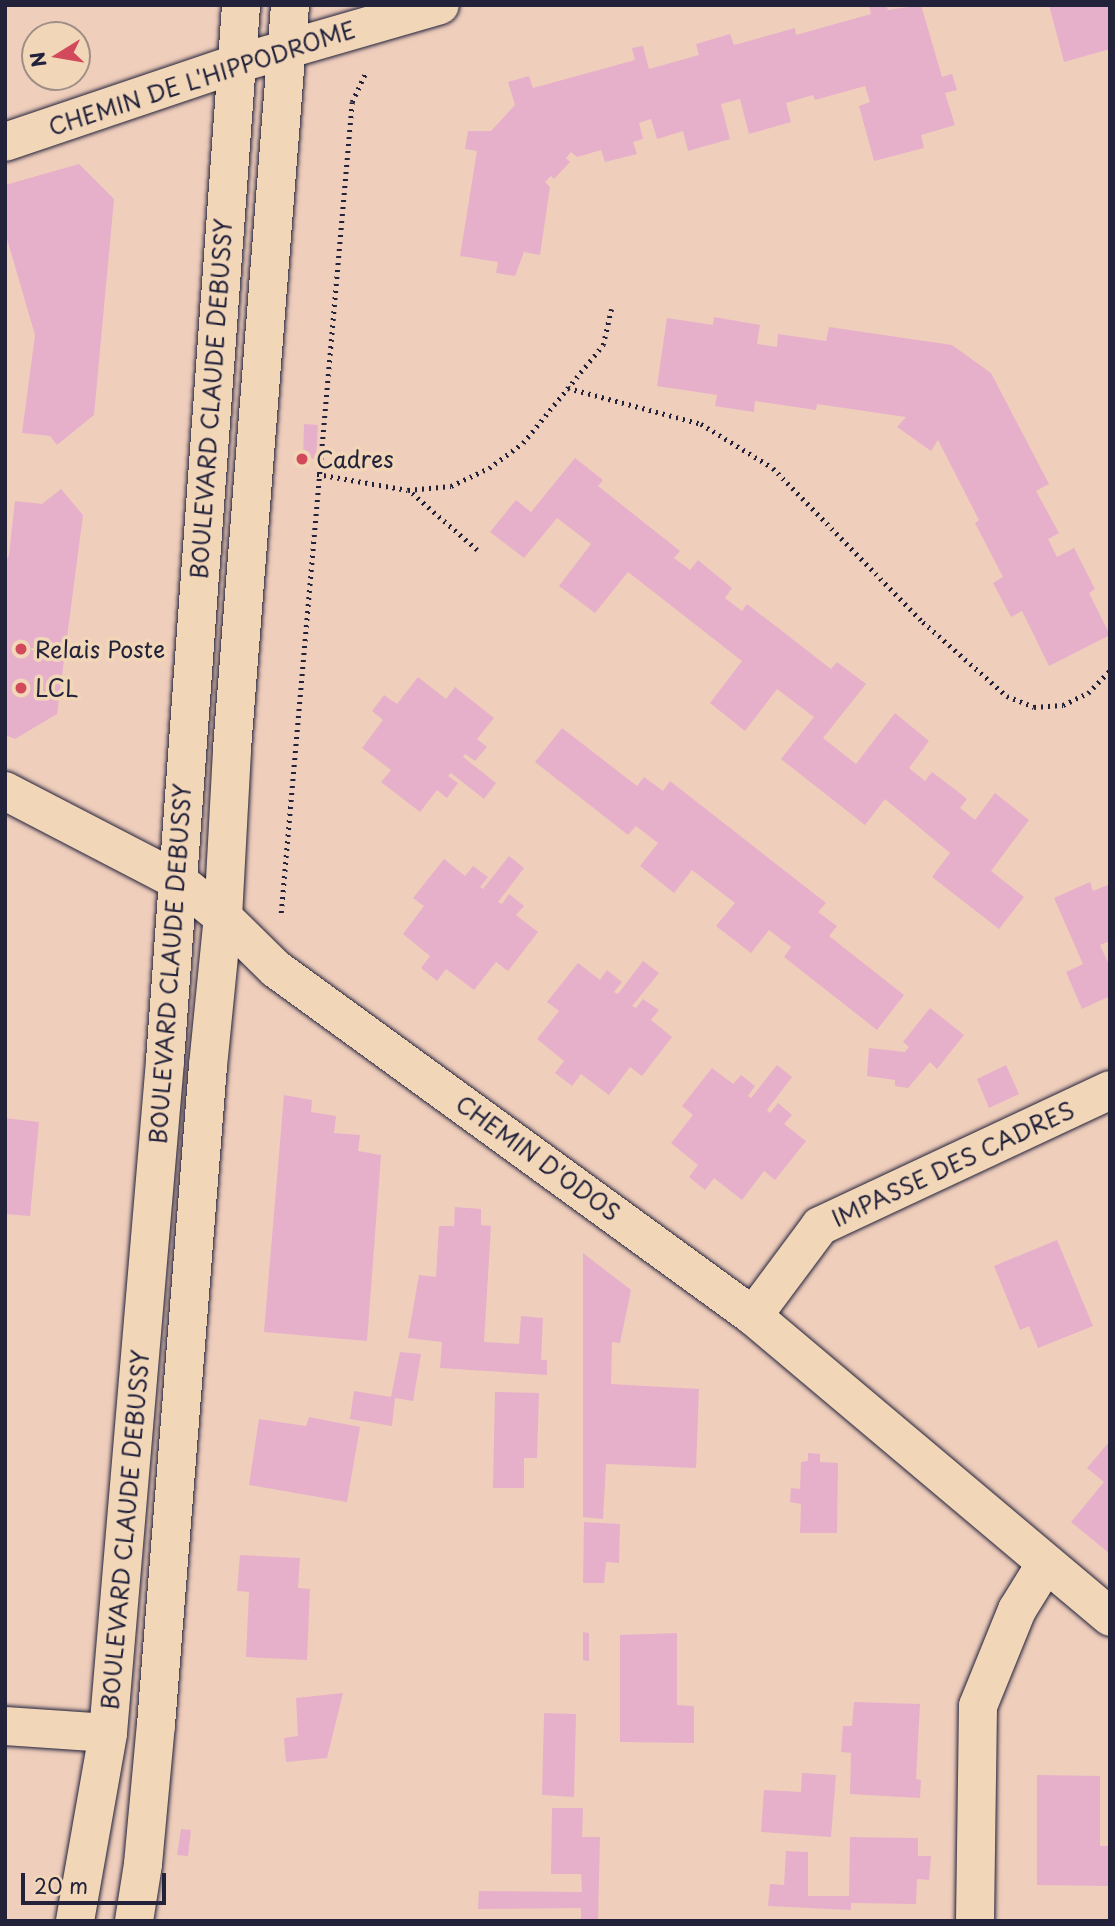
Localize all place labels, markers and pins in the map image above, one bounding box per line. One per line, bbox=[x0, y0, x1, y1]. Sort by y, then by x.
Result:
place label: Cadres bbox=[316, 445, 394, 473]
marker: Cadres bbox=[294, 451, 310, 467]
place label: Relais Poste bbox=[35, 635, 165, 663]
marker: Relais Poste bbox=[13, 641, 29, 657]
place label: LCL bbox=[35, 674, 78, 702]
marker: LCL bbox=[13, 680, 29, 696]

